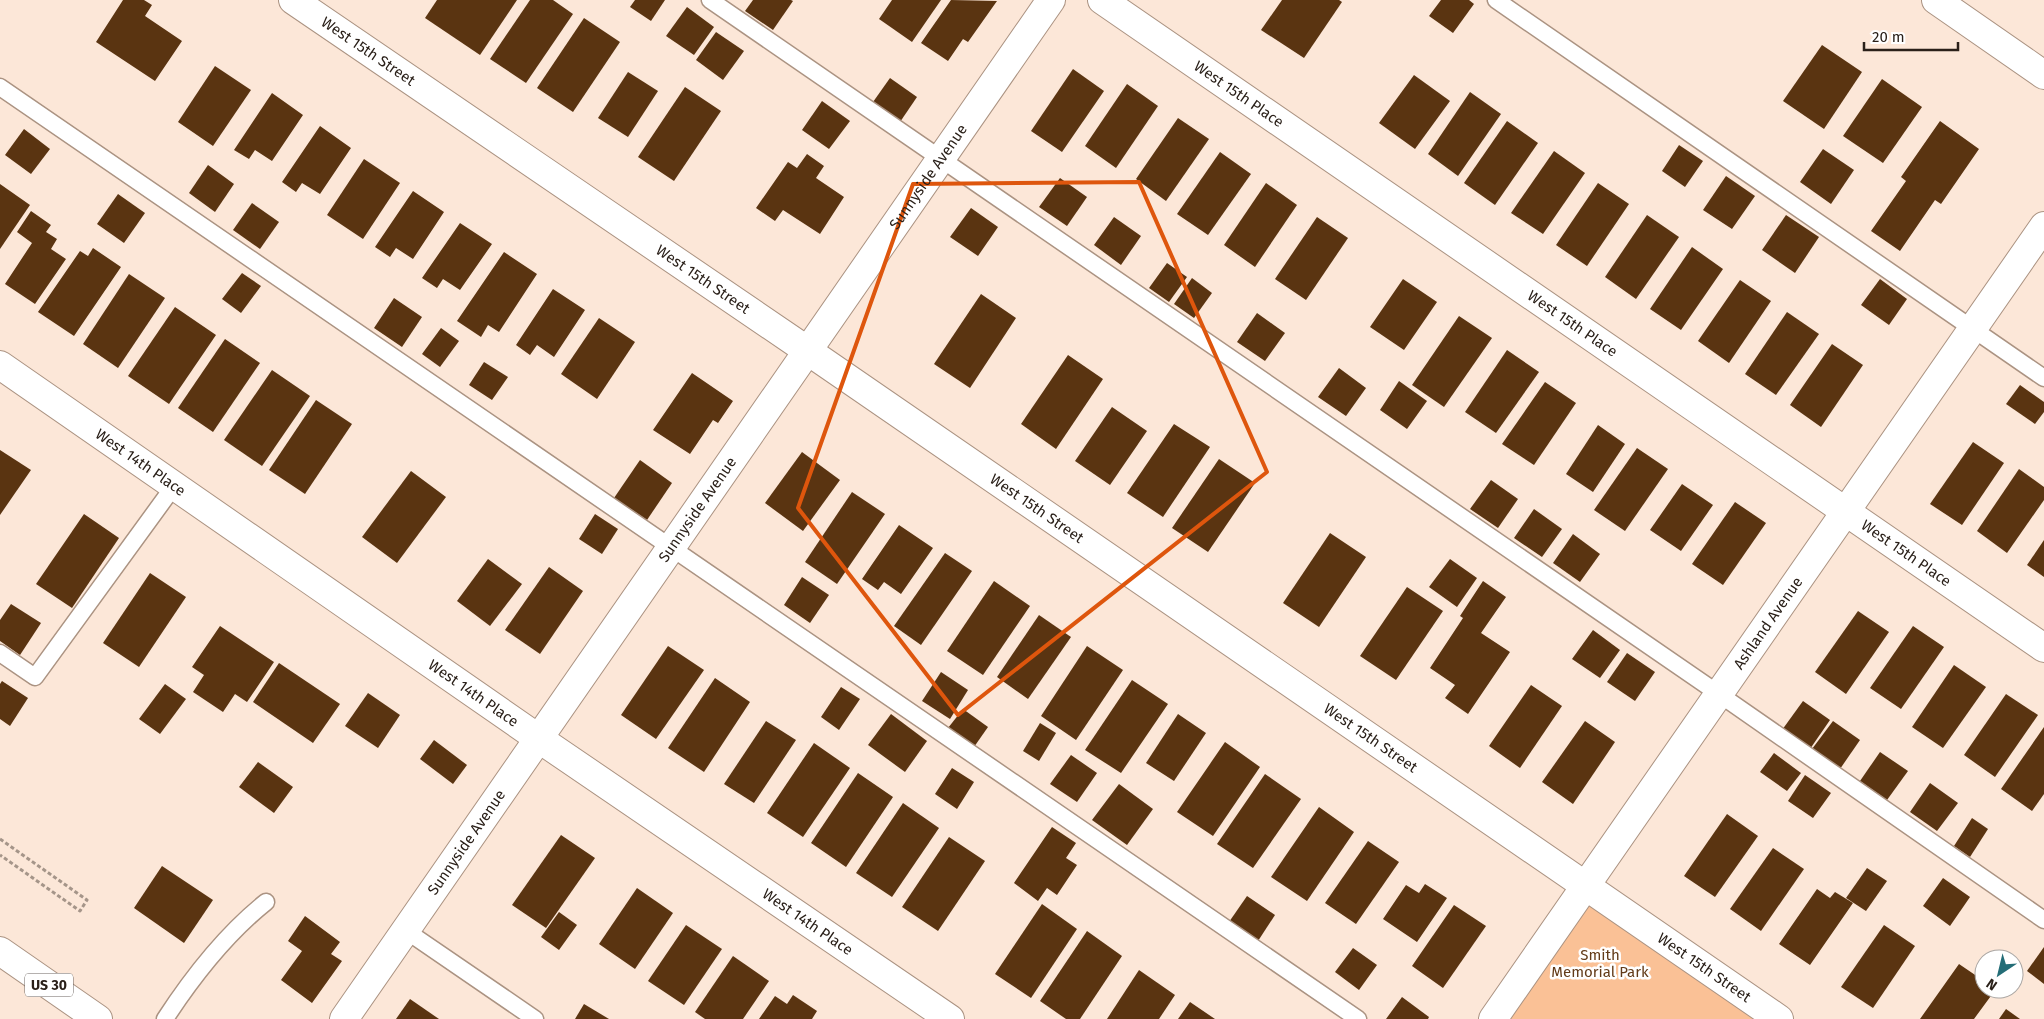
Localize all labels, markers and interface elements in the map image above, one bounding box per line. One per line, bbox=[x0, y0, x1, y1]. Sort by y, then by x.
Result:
street label: West 15th Street bbox=[318, 13, 419, 90]
scale bar bbox=[1864, 20, 1958, 52]
text: 20 m bbox=[1872, 28, 1905, 46]
street label: West 15th Place bbox=[1190, 57, 1287, 131]
street label: Sunnyside Avenue bbox=[886, 121, 971, 233]
street label: West 15th Street bbox=[652, 241, 754, 318]
street label: West 15th Place bbox=[1524, 286, 1621, 361]
street label: West 14th Place bbox=[92, 425, 189, 500]
street label: Sunnyside Avenue bbox=[655, 454, 740, 566]
street label: West 15th Street bbox=[987, 470, 1088, 547]
street label: West 15th Place bbox=[1858, 516, 1955, 590]
street label: Ashland Avenue bbox=[1730, 573, 1806, 673]
street label: West 14th Place bbox=[425, 656, 522, 731]
street label: West 15th Street bbox=[1320, 699, 1421, 777]
street label: Sunnyside Avenue bbox=[424, 786, 509, 898]
street label: West 14th Place bbox=[759, 885, 856, 959]
street label: West 15th Street bbox=[1654, 929, 1755, 1006]
park label: Smith Memorial Park bbox=[1551, 946, 1649, 981]
north arrow bbox=[1974, 949, 2024, 999]
road number: US 30 bbox=[25, 974, 73, 996]
text: N bbox=[1983, 975, 2001, 994]

